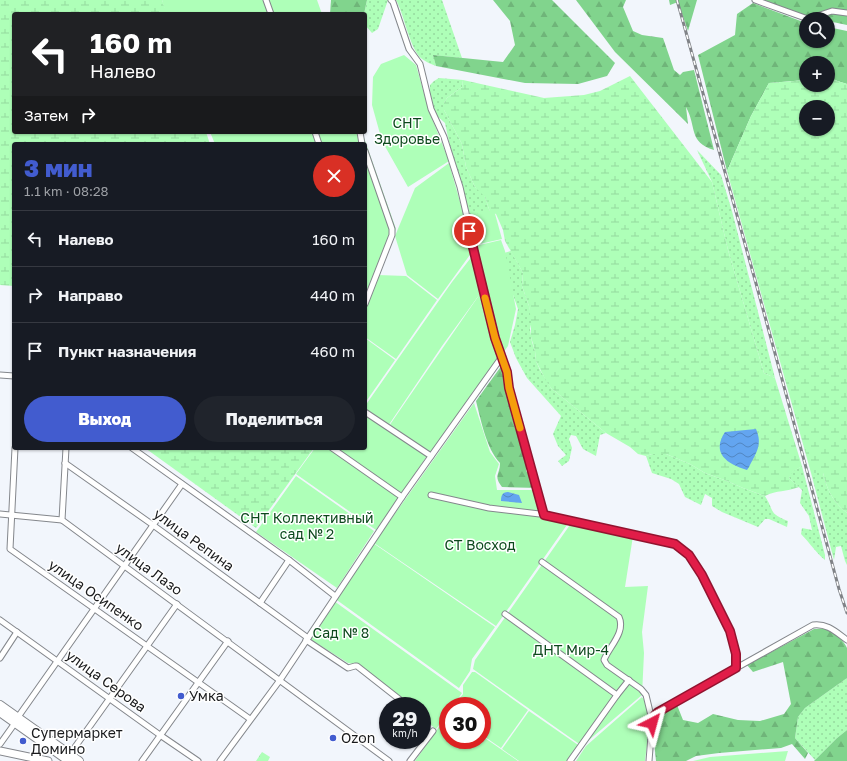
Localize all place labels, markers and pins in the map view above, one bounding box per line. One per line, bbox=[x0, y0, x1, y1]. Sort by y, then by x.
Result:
pin bbox=[452, 214, 486, 248]
place label: Умка bbox=[189, 687, 224, 704]
marker: Умка bbox=[176, 691, 186, 701]
place label: Супермаркет Домино bbox=[31, 724, 123, 757]
place label: Ozon bbox=[341, 729, 375, 746]
marker: Ozon bbox=[328, 733, 338, 743]
marker: Супермаркет Домино bbox=[18, 736, 28, 746]

